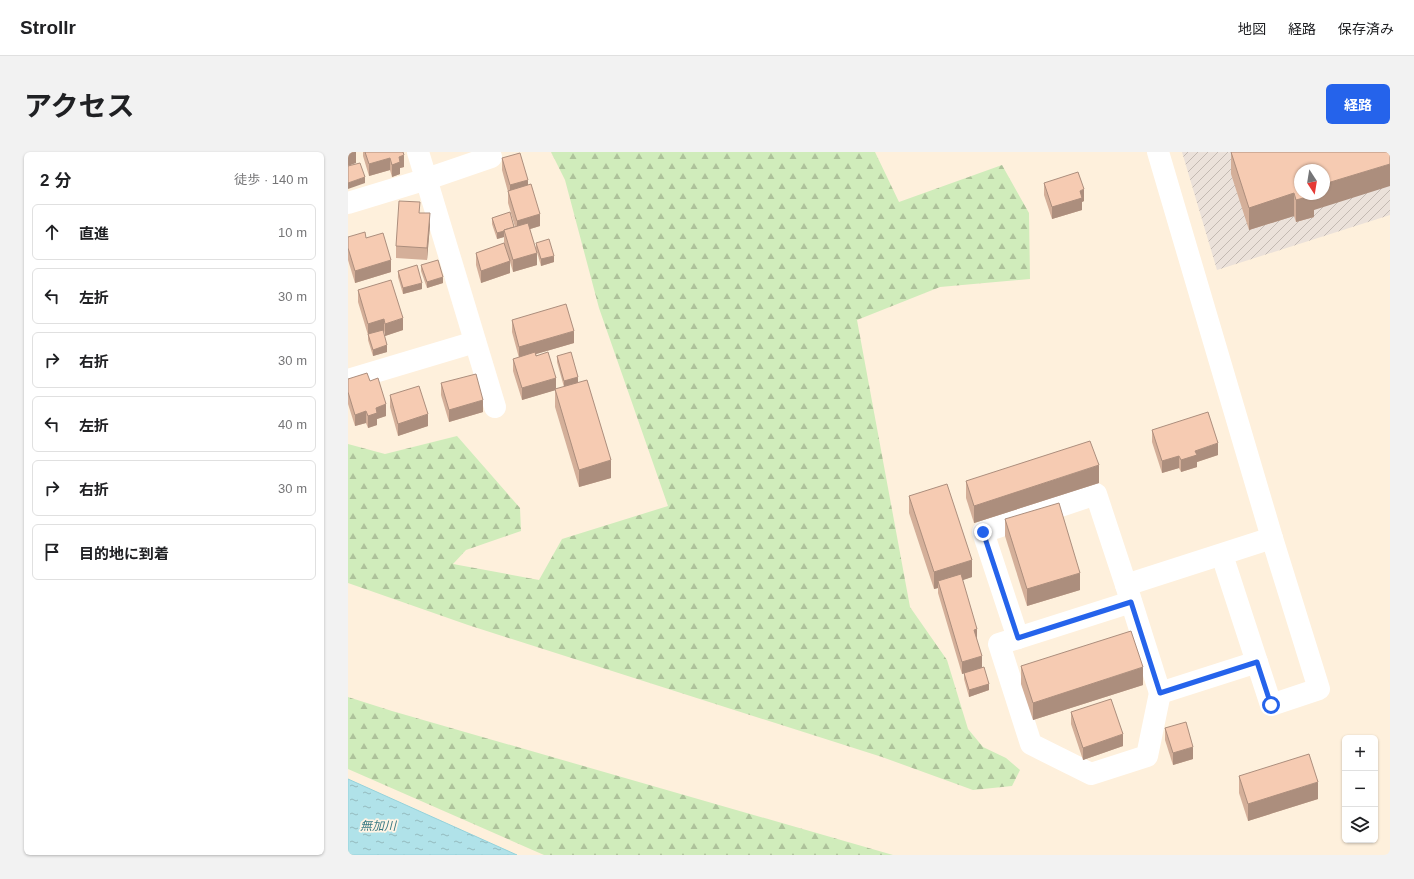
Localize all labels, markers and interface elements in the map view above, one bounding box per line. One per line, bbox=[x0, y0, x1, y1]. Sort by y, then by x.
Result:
text: Strollr bbox=[20, 17, 76, 38]
text: 地図 bbox=[1238, 21, 1266, 37]
text: 経路 bbox=[1288, 21, 1316, 37]
text: 保存済み bbox=[1338, 21, 1394, 37]
button: 経路 bbox=[1326, 84, 1390, 124]
text: アクセス bbox=[24, 91, 135, 122]
north arrow bbox=[1294, 164, 1330, 200]
text: 2 分 bbox=[40, 171, 71, 190]
text: 徒歩 · 140 m bbox=[234, 172, 308, 187]
icon: ahead bbox=[41, 221, 63, 243]
text: 直進 bbox=[79, 225, 109, 242]
text: 10 m bbox=[278, 225, 307, 240]
icon: left bbox=[41, 285, 63, 307]
text: 左折 bbox=[79, 289, 109, 306]
text: 30 m bbox=[278, 289, 307, 304]
icon: right bbox=[41, 349, 63, 371]
text: 右折 bbox=[79, 353, 109, 370]
text: 30 m bbox=[278, 353, 307, 368]
icon: left bbox=[41, 413, 63, 435]
text: 左折 bbox=[79, 417, 109, 434]
text: 40 m bbox=[278, 417, 307, 432]
icon: right bbox=[41, 477, 63, 499]
text: 右折 bbox=[79, 481, 109, 498]
text: 30 m bbox=[278, 481, 307, 496]
route end bbox=[974, 523, 992, 541]
icon: arrive bbox=[41, 541, 63, 563]
text: 目的地に到着 bbox=[79, 545, 169, 562]
route start bbox=[1262, 696, 1280, 714]
map controls bbox=[1342, 735, 1378, 843]
button: + bbox=[1342, 735, 1378, 771]
button: − bbox=[1342, 771, 1378, 807]
button: layers bbox=[1342, 807, 1378, 843]
water label: 無加川 bbox=[360, 819, 398, 833]

